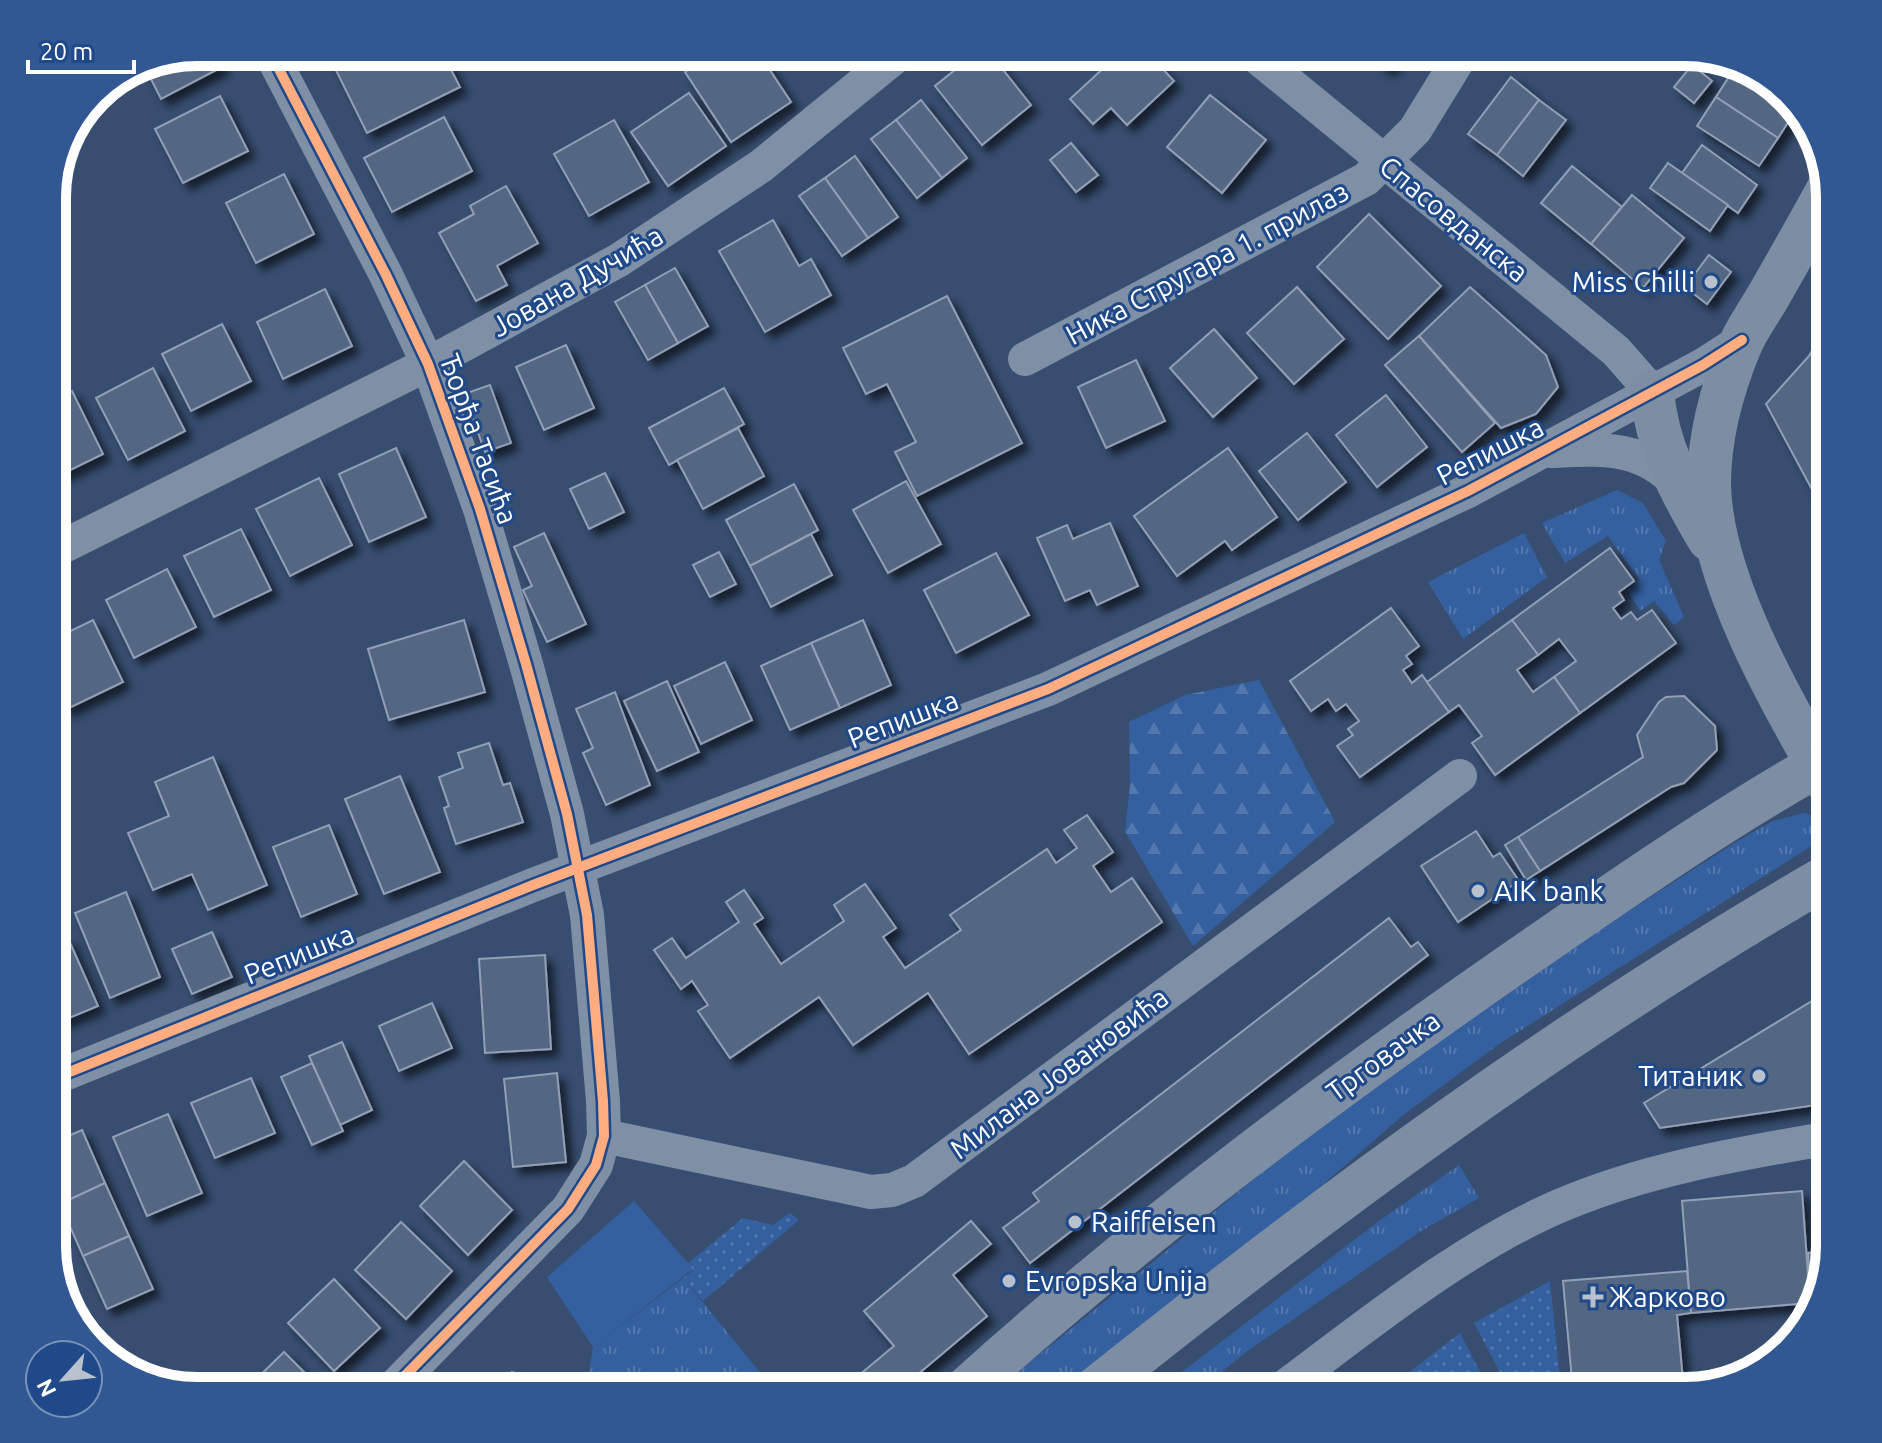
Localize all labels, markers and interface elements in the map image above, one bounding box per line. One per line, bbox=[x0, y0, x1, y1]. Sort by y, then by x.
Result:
scale bar bbox=[28, 24, 134, 74]
text: 20 m bbox=[40, 38, 93, 65]
street label: Спасовданска bbox=[1374, 149, 1535, 288]
street label: Ника Стругара 1. прилаз bbox=[1060, 175, 1353, 350]
street label: Јована Дучића bbox=[486, 219, 668, 342]
place label: Miss Chilli bbox=[1572, 266, 1695, 297]
marker: Miss Chilli bbox=[1702, 273, 1720, 291]
street label: Ђорђа Тасића bbox=[434, 350, 525, 528]
street label: Репишка bbox=[1431, 410, 1548, 491]
street label: Репишка bbox=[843, 683, 962, 754]
place label: AIK bank bbox=[1494, 875, 1604, 906]
marker: AIK bank bbox=[1469, 882, 1487, 900]
street label: Репишка bbox=[239, 917, 358, 990]
street label: Милана Јовановића bbox=[944, 981, 1173, 1164]
street label: Трговачка bbox=[1320, 1004, 1445, 1107]
place label: Титаник bbox=[1638, 1060, 1743, 1091]
marker: Титаник bbox=[1750, 1067, 1768, 1085]
place label: Raiffeisen bbox=[1091, 1206, 1217, 1237]
marker: Raiffeisen bbox=[1066, 1213, 1084, 1231]
place label: Evropska Unija bbox=[1025, 1265, 1208, 1296]
marker: Evropska Unija bbox=[1000, 1272, 1018, 1290]
place label: Жарково bbox=[1609, 1281, 1726, 1312]
marker: Жарково bbox=[1584, 1288, 1602, 1306]
north arrow bbox=[24, 1339, 104, 1419]
text: N bbox=[31, 1375, 61, 1401]

